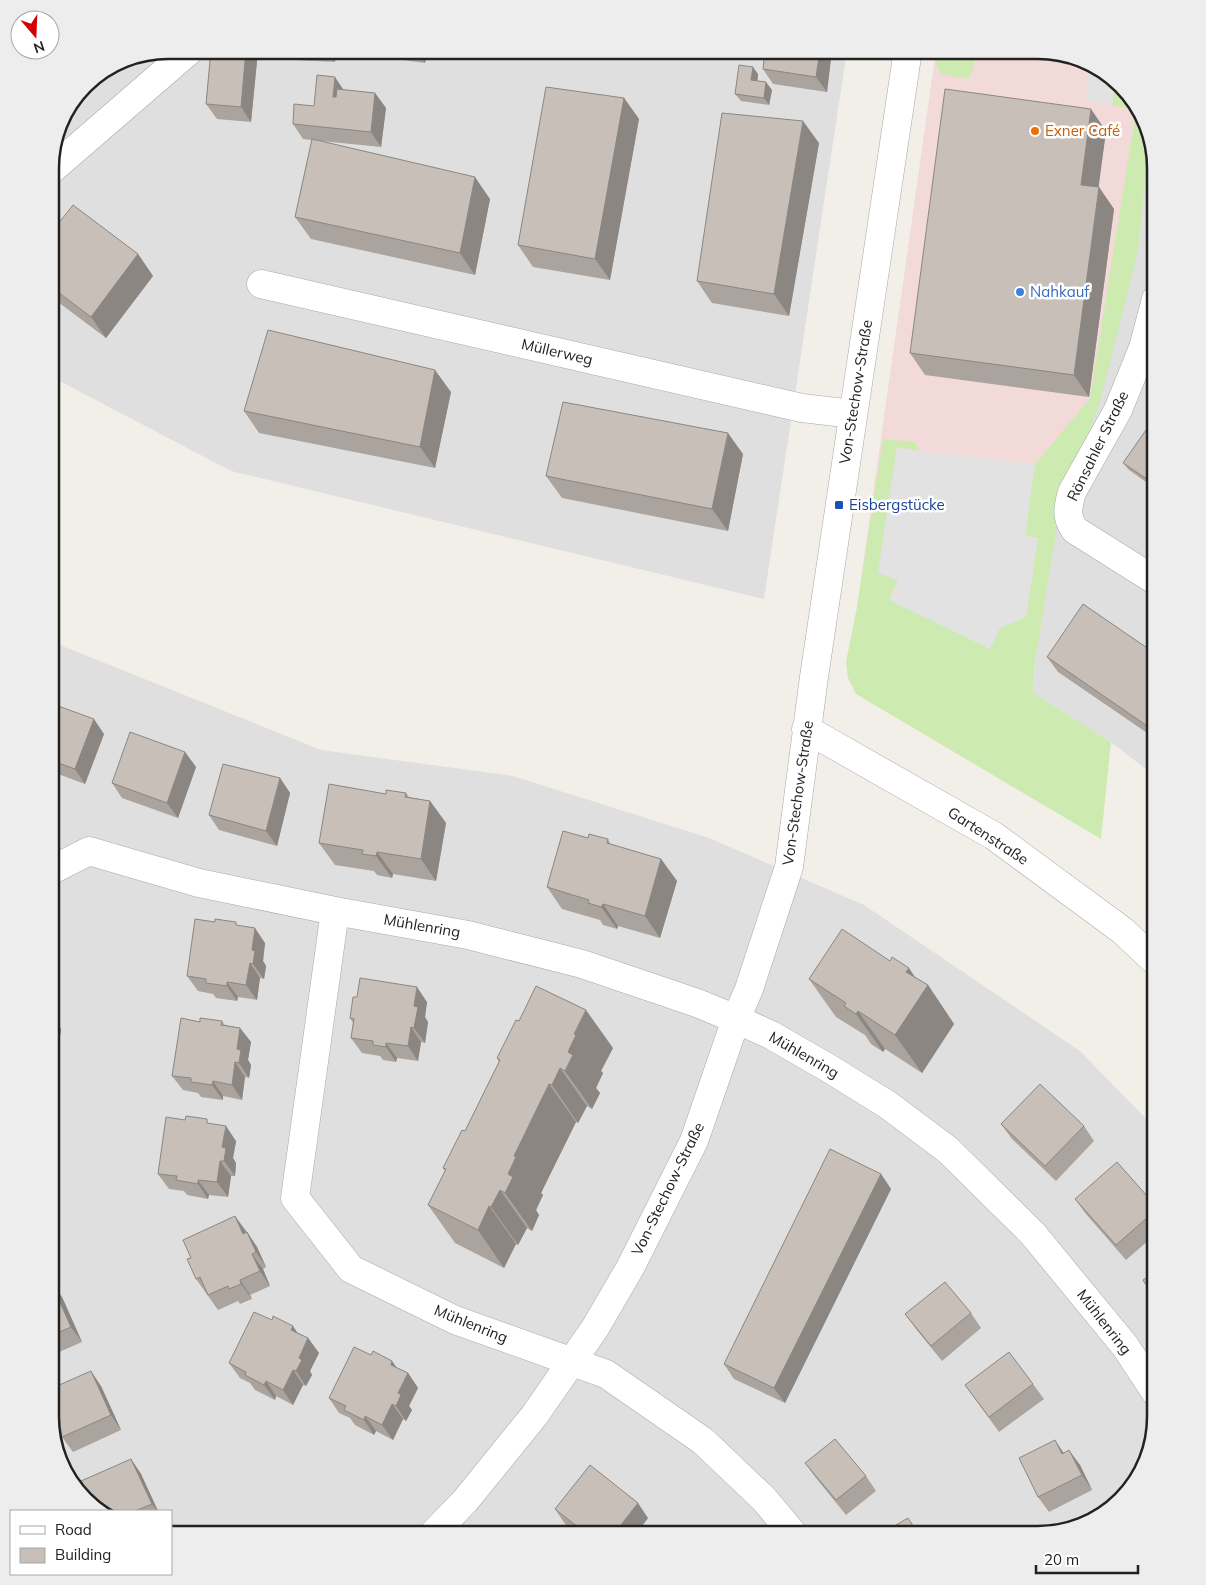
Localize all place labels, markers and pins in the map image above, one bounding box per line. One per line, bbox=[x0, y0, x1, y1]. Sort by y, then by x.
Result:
place label: Exner Café bbox=[1045, 121, 1120, 140]
marker: Exner Café bbox=[1029, 125, 1041, 137]
place label: Nahkauf bbox=[1030, 282, 1090, 301]
marker: Nahkauf bbox=[1014, 286, 1026, 298]
place label: Eisbergstücke bbox=[849, 495, 945, 514]
marker: Eisbergstücke bbox=[833, 499, 845, 511]

